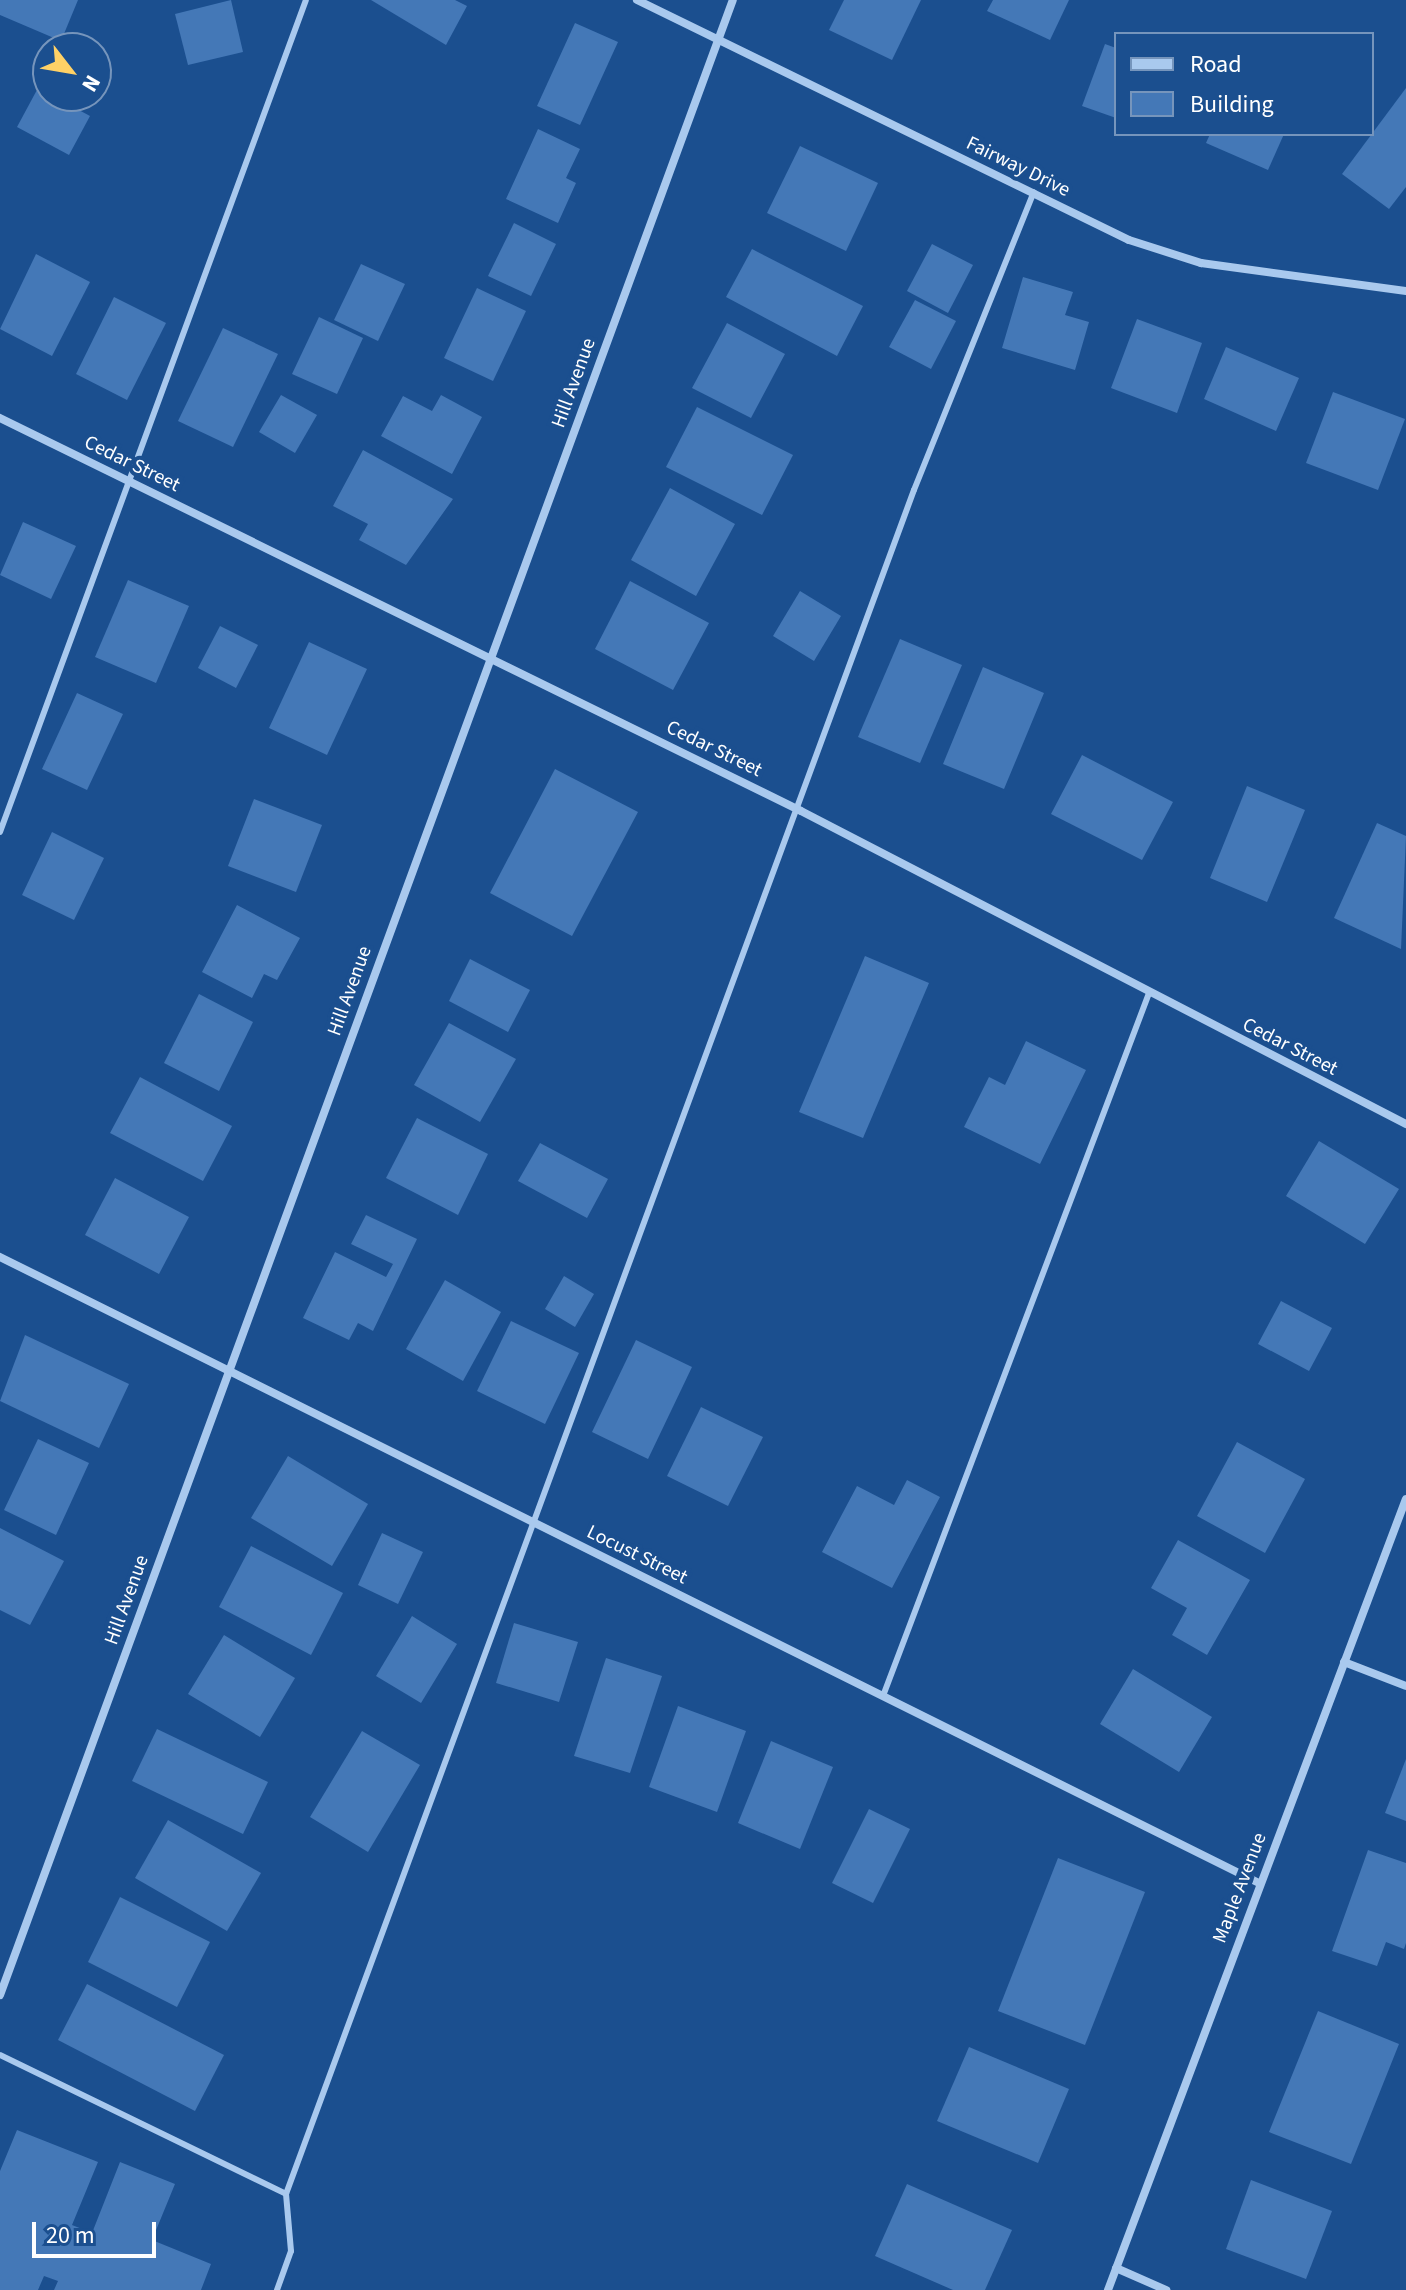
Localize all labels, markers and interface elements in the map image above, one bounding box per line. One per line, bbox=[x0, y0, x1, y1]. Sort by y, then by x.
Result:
north arrow bbox=[32, 32, 112, 112]
legend bbox=[1114, 32, 1374, 136]
text: Road bbox=[1190, 47, 1242, 82]
text: N bbox=[73, 69, 108, 98]
text: Building bbox=[1190, 87, 1274, 122]
street label: Fairway Drive bbox=[962, 132, 1074, 202]
street label: Hill Avenue bbox=[547, 335, 601, 431]
street label: Cedar Street bbox=[80, 431, 184, 497]
street label: Cedar Street bbox=[662, 716, 766, 782]
street label: Hill Avenue bbox=[323, 943, 377, 1039]
street label: Cedar Street bbox=[1238, 1013, 1342, 1081]
street label: Locust Street bbox=[583, 1520, 691, 1590]
street label: Hill Avenue bbox=[100, 1552, 154, 1648]
street label: Maple Avenue bbox=[1208, 1829, 1272, 1947]
scale bar bbox=[36, 2206, 160, 2256]
text: 20 m bbox=[46, 2218, 95, 2253]

